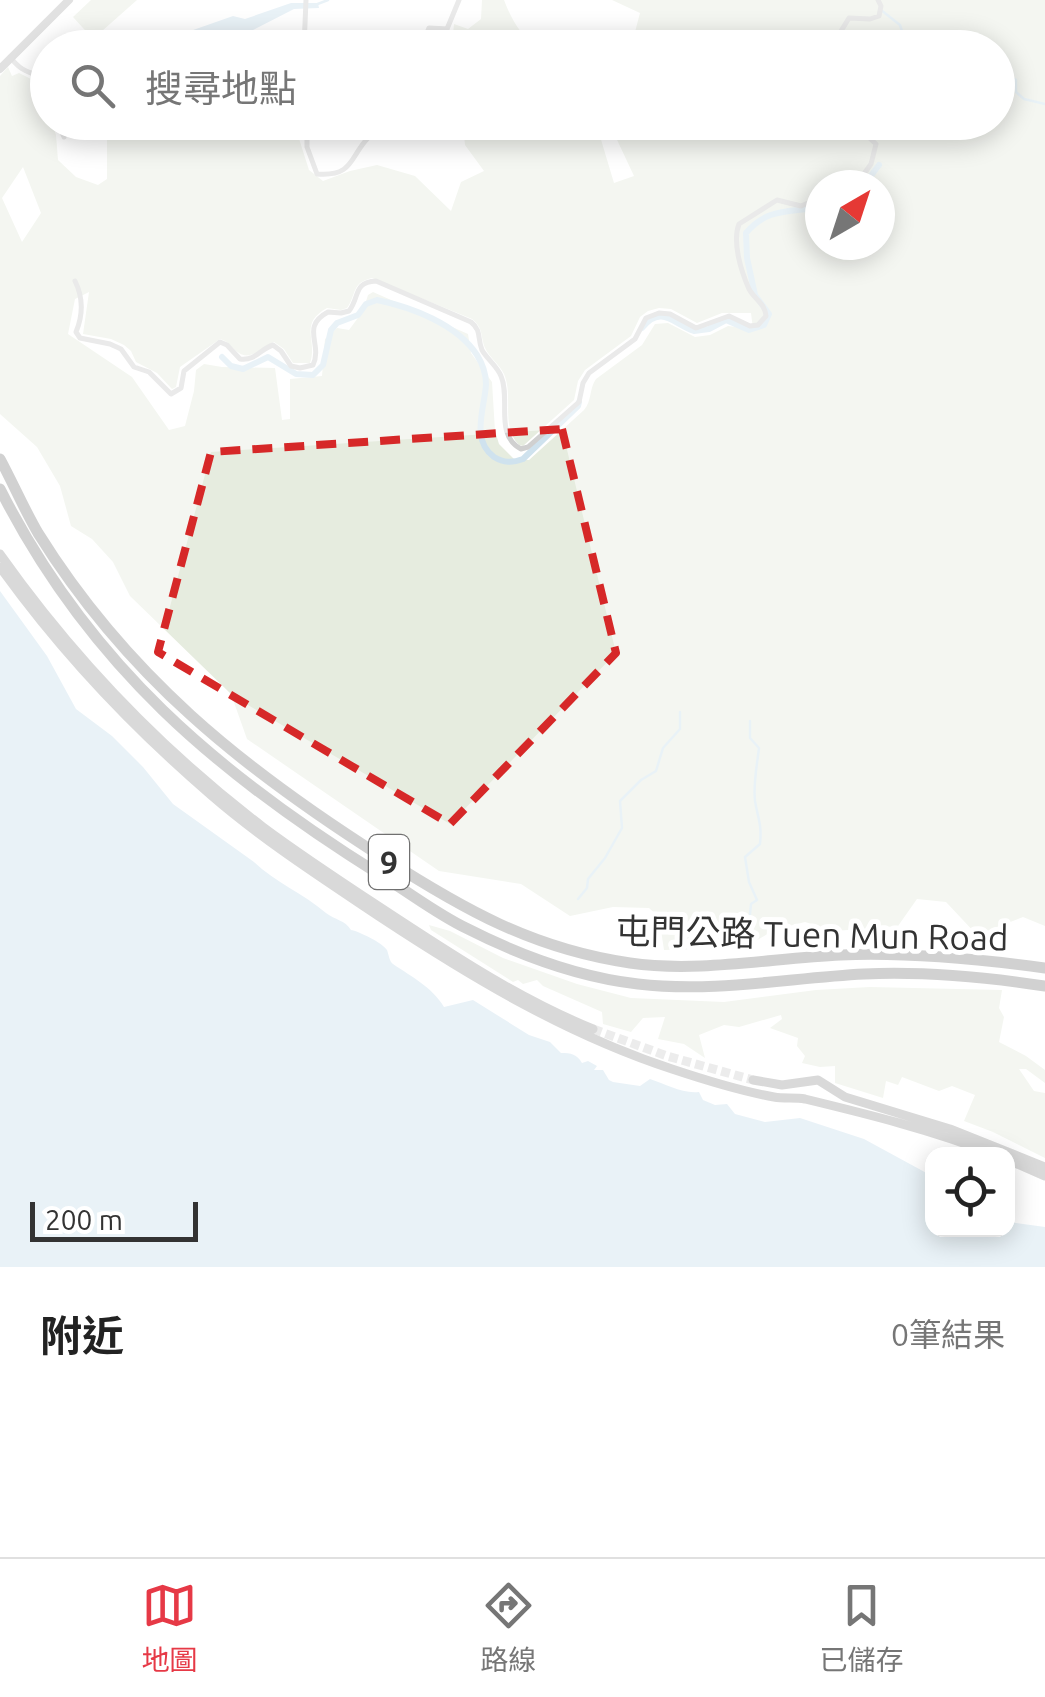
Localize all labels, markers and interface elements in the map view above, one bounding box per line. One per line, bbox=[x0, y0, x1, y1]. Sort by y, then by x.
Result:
search box bbox=[30, 30, 1015, 140]
icon: search bbox=[65, 58, 120, 113]
text: 搜尋地點 bbox=[145, 67, 297, 109]
north arrow bbox=[805, 170, 895, 260]
road number: 9 bbox=[369, 835, 409, 889]
street label: 屯門公路 Tuen Mun Road bbox=[615, 911, 1009, 957]
map controls bbox=[925, 1147, 1015, 1237]
button: locate bbox=[925, 1147, 1015, 1237]
scale bar bbox=[30, 1197, 198, 1242]
text: 200 m bbox=[45, 1204, 123, 1235]
text: 附近 bbox=[40, 1312, 124, 1359]
text: 0筆結果 bbox=[891, 1316, 1005, 1352]
tab: 地圖 bbox=[141, 1578, 198, 1678]
tab: 路線 bbox=[480, 1578, 537, 1678]
tab: 已儲存 bbox=[819, 1578, 904, 1678]

